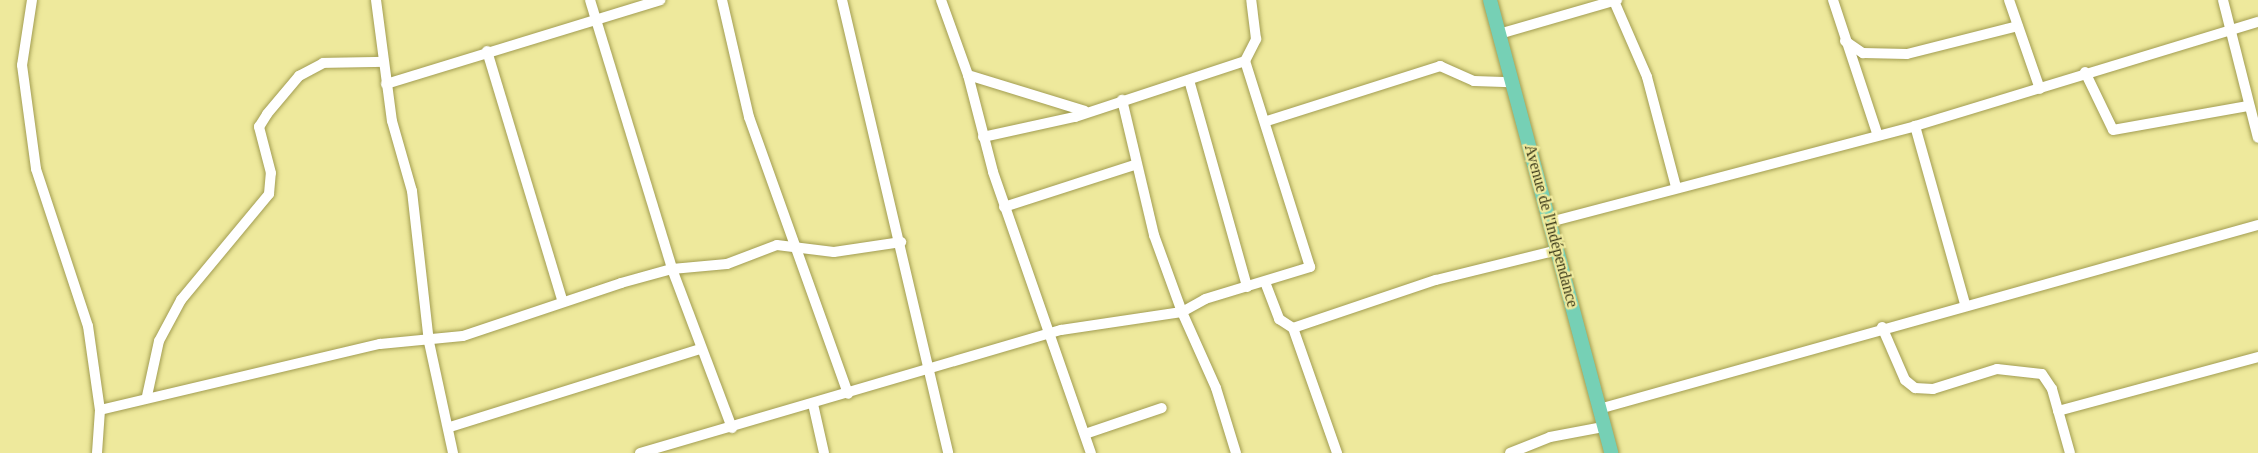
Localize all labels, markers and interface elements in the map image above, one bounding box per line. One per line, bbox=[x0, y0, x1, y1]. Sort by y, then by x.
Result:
street label: Avenue de l'Indépendance bbox=[1520, 142, 1582, 310]

